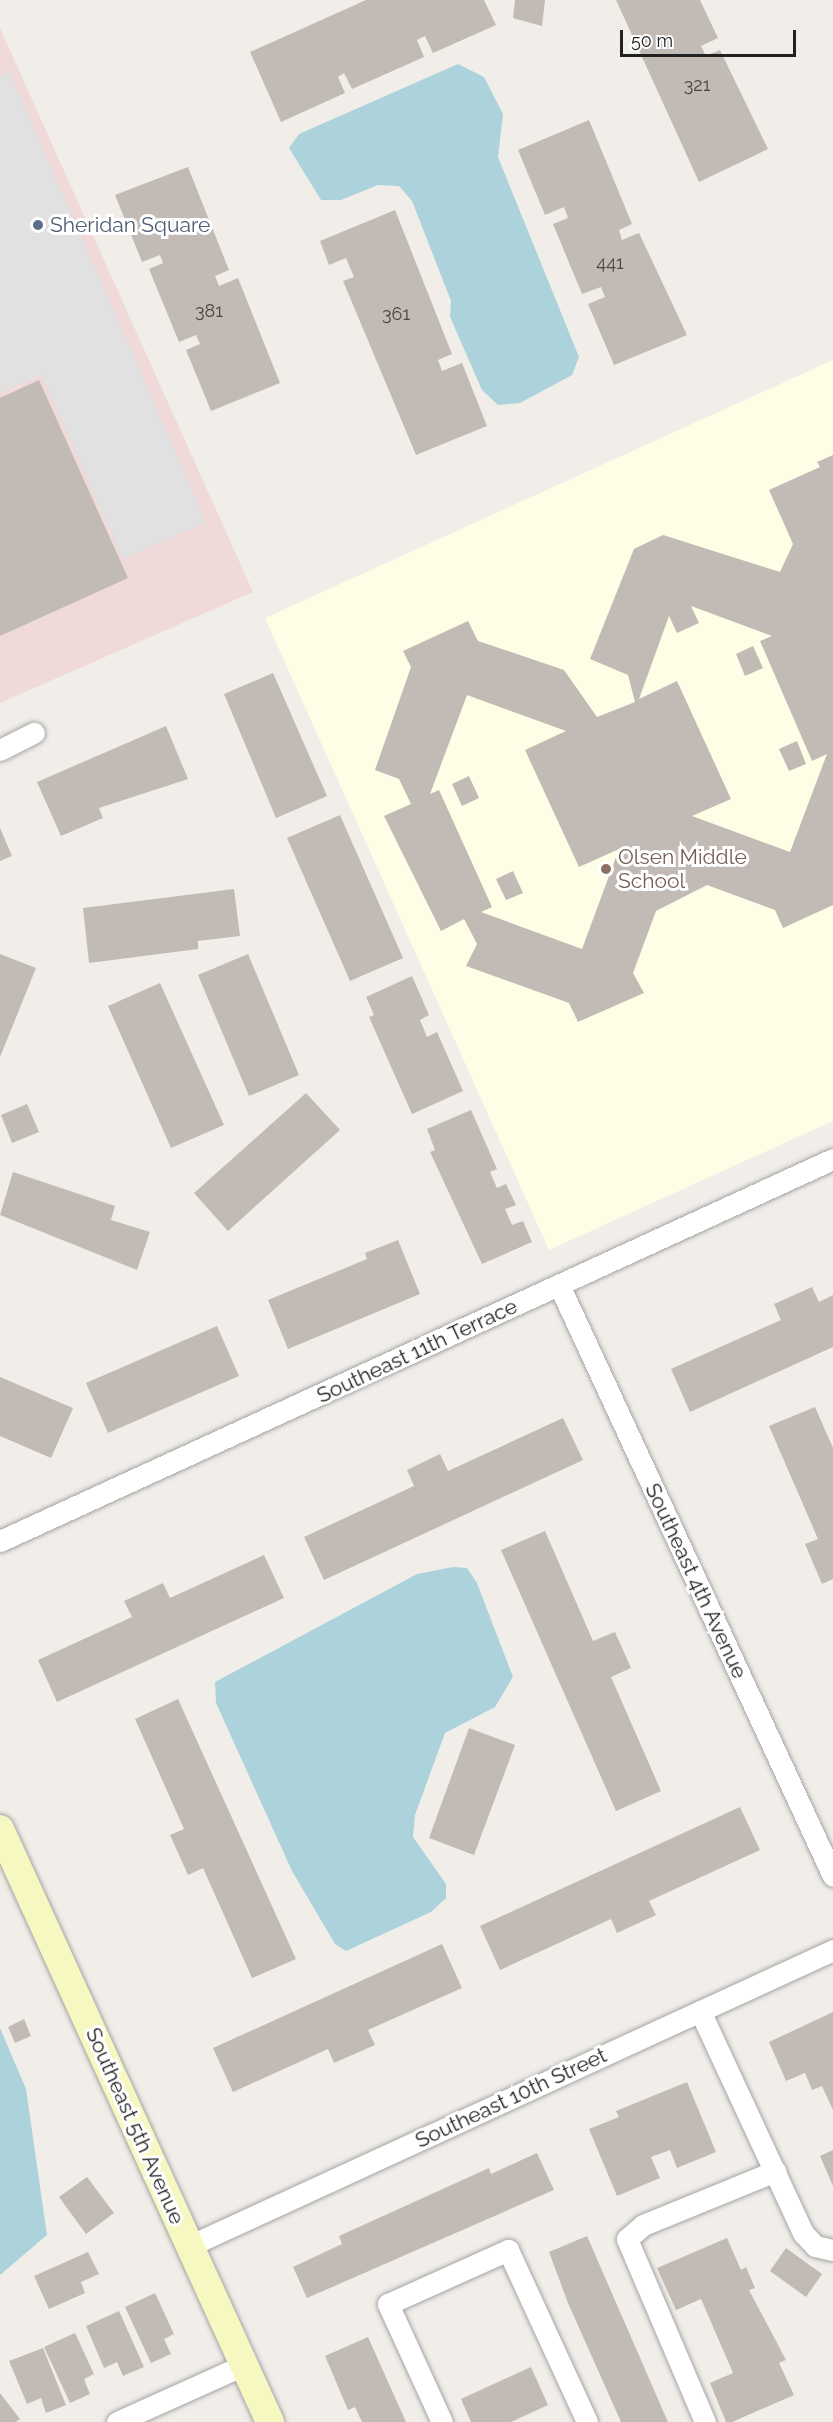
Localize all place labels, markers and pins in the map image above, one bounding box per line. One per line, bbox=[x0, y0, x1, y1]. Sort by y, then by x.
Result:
place label: Sheridan Square bbox=[50, 212, 210, 238]
marker: Sheridan Square bbox=[31, 218, 45, 232]
place label: Olsen Middle School bbox=[618, 844, 747, 894]
marker: Olsen Middle School bbox=[599, 862, 613, 876]

